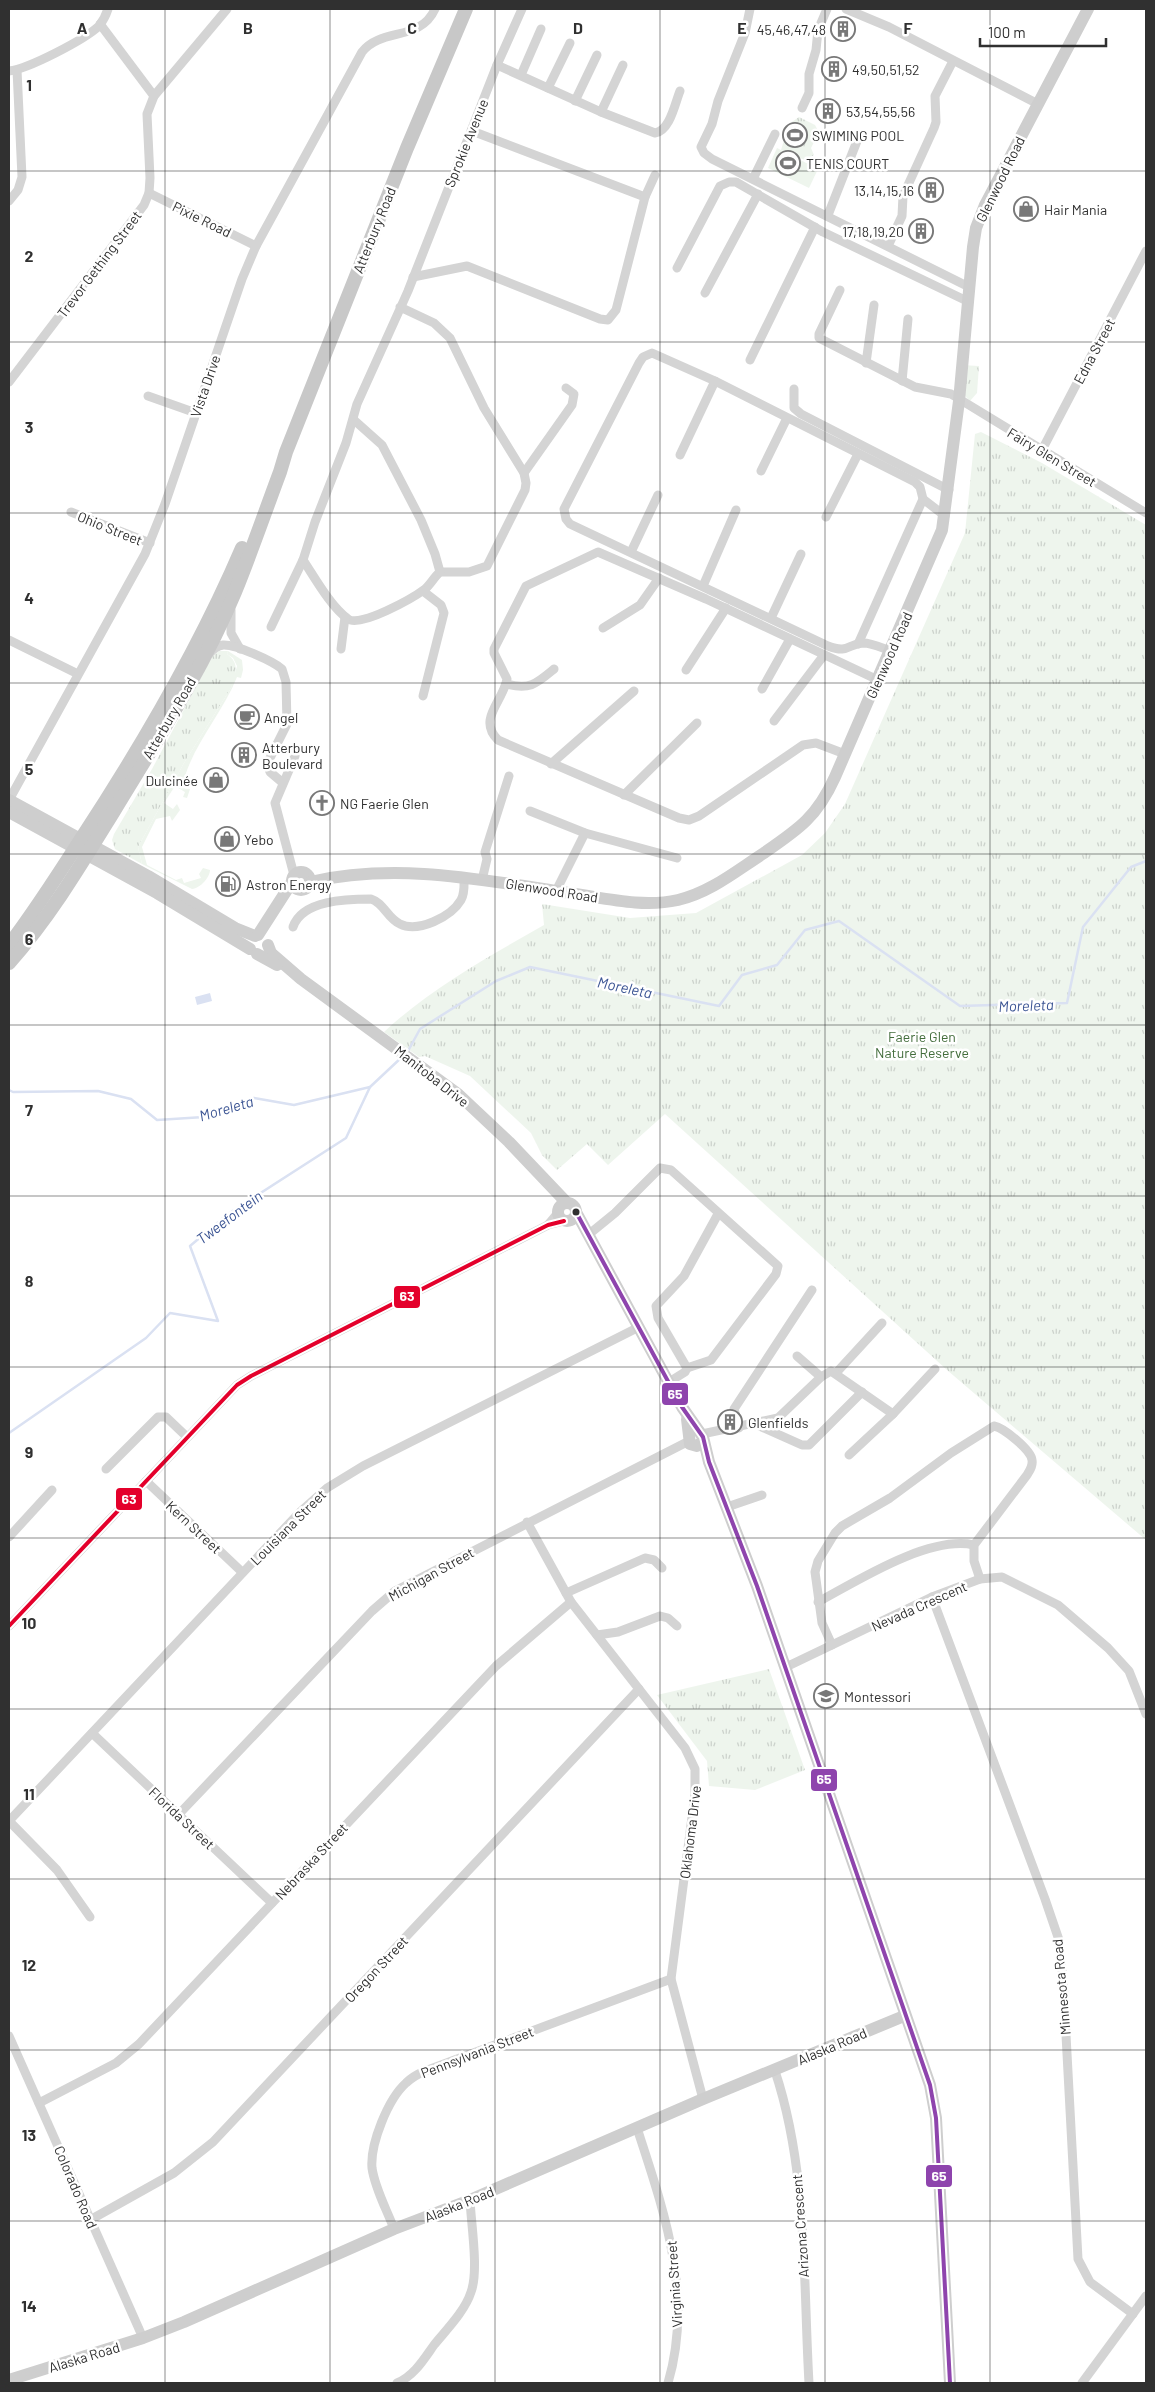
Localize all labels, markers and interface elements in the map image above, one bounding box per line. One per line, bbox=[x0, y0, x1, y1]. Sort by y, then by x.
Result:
scale bar bbox=[980, 15, 1106, 47]
building icon: 45,46,47,48 bbox=[830, 16, 856, 42]
text: A bbox=[77, 18, 88, 37]
text: B bbox=[243, 18, 253, 37]
text: C bbox=[407, 18, 417, 37]
text: D bbox=[573, 18, 583, 37]
text: E bbox=[737, 18, 747, 37]
text: F bbox=[904, 18, 913, 37]
place label: 45,46,47,48 bbox=[757, 21, 826, 38]
text: 100 m bbox=[988, 23, 1026, 41]
building icon: 49,50,51,52 bbox=[821, 56, 847, 82]
place label: 49,50,51,52 bbox=[852, 61, 920, 78]
text: 1 bbox=[26, 75, 32, 94]
street label: Sprokie Avenue bbox=[441, 96, 491, 190]
building icon: 53,54,55,56 bbox=[815, 98, 841, 124]
place label: 53,54,55,56 bbox=[846, 103, 915, 120]
sports icon: SWIMING POOL bbox=[782, 122, 808, 148]
place label: SWIMING POOL bbox=[812, 127, 904, 144]
street label: Glenwood Road bbox=[972, 133, 1028, 225]
sports icon: TENIS COURT bbox=[775, 150, 801, 176]
place label: TENIS COURT bbox=[806, 155, 889, 172]
building icon: 13,14,15,16 bbox=[918, 177, 944, 203]
place label: 13,14,15,16 bbox=[854, 182, 914, 199]
street label: Atterbury Road bbox=[349, 184, 399, 276]
shop icon: Hair Mania bbox=[1013, 196, 1039, 222]
street label: Pixie Road bbox=[170, 197, 234, 241]
place label: Hair Mania bbox=[1044, 201, 1107, 218]
street label: Trevor Gething Street bbox=[53, 207, 145, 321]
building icon: 17,18,19,20 bbox=[908, 218, 934, 244]
place label: 17,18,19,20 bbox=[842, 223, 904, 240]
text: 2 bbox=[25, 246, 34, 265]
street label: Edna Street bbox=[1070, 315, 1118, 387]
street label: Vista Drive bbox=[186, 353, 224, 419]
text: 3 bbox=[25, 417, 33, 436]
street label: Fairy Glen Street bbox=[1004, 424, 1100, 490]
street label: Ohio Street bbox=[75, 507, 145, 549]
text: 4 bbox=[24, 588, 34, 607]
street label: Glenwood Road bbox=[862, 609, 916, 701]
street label: Atterbury Road bbox=[139, 674, 199, 762]
cafe icon: Angel bbox=[234, 704, 260, 730]
place label: Angel bbox=[264, 709, 298, 726]
place label: Atterbury Boulevard bbox=[262, 739, 323, 772]
building icon: Atterbury Boulevard bbox=[231, 742, 257, 768]
text: 5 bbox=[25, 759, 34, 778]
shop icon: Dulcinée bbox=[203, 767, 229, 793]
place label: Dulcinée bbox=[146, 772, 198, 789]
church icon: NG Faerie Glen bbox=[309, 790, 335, 816]
place label: NG Faerie Glen bbox=[340, 795, 429, 812]
shop icon: Yebo bbox=[214, 826, 240, 852]
place label: Yebo bbox=[244, 831, 274, 848]
fuel station icon: Astron Energy bbox=[215, 871, 241, 897]
street label: Glenwood Road bbox=[505, 874, 599, 906]
place label: Astron Energy bbox=[246, 876, 332, 893]
text: 6 bbox=[25, 929, 34, 948]
water label: Moreleta bbox=[596, 972, 654, 1002]
water label: Moreleta bbox=[998, 995, 1054, 1015]
park label: Faerie Glen Nature Reserve bbox=[875, 1028, 969, 1061]
street label: Manitoba Drive bbox=[391, 1042, 473, 1110]
water label: Moreleta bbox=[197, 1092, 255, 1124]
text: 7 bbox=[25, 1100, 33, 1119]
water label: Tweefontein bbox=[192, 1186, 266, 1248]
unlabelled marker bbox=[571, 1207, 581, 1217]
text: 8 bbox=[25, 1271, 34, 1290]
line badge: 63 bbox=[393, 1285, 421, 1309]
text: 63 bbox=[399, 1287, 415, 1304]
line badge: 65 bbox=[661, 1382, 689, 1406]
text: 65 bbox=[667, 1385, 683, 1402]
building icon: Glenfields bbox=[717, 1409, 743, 1435]
place label: Glenfields bbox=[748, 1414, 809, 1431]
text: 9 bbox=[25, 1442, 33, 1461]
street label: Louisiana Street bbox=[247, 1486, 329, 1568]
line badge: 63 bbox=[115, 1487, 143, 1511]
text: 63 bbox=[121, 1490, 137, 1507]
street label: Kern Street bbox=[163, 1497, 225, 1557]
street label: Michigan Street bbox=[385, 1543, 477, 1605]
street label: Nevada Crescent bbox=[869, 1577, 969, 1635]
text: 10 bbox=[22, 1613, 36, 1632]
school or university icon: Montessori bbox=[813, 1683, 839, 1709]
place label: Montessori bbox=[844, 1688, 911, 1705]
line badge: 65 bbox=[810, 1768, 838, 1792]
text: 65 bbox=[816, 1770, 832, 1787]
street label: Florida Street bbox=[146, 1783, 218, 1853]
text: 11 bbox=[23, 1784, 35, 1803]
street label: Oklahoma Drive bbox=[676, 1784, 704, 1880]
street label: Nebraska Street bbox=[271, 1819, 351, 1903]
street label: Oregon Street bbox=[341, 1932, 411, 2006]
street label: Minnesota Road bbox=[1048, 1938, 1074, 2036]
text: 12 bbox=[22, 1955, 36, 1974]
street label: Pennsylvania Street bbox=[418, 2023, 536, 2081]
street label: Alaska Road bbox=[795, 2024, 869, 2068]
text: 13 bbox=[22, 2125, 36, 2144]
street label: Colorado Road bbox=[51, 2143, 101, 2231]
line badge: 65 bbox=[925, 2164, 953, 2188]
text: 65 bbox=[931, 2167, 947, 2184]
street label: Arizona Crescent bbox=[788, 2174, 812, 2278]
street label: Alaska Road bbox=[422, 2182, 496, 2226]
street label: Virginia Street bbox=[662, 2240, 686, 2328]
text: 14 bbox=[21, 2296, 37, 2315]
street label: Alaska Road bbox=[46, 2338, 122, 2376]

